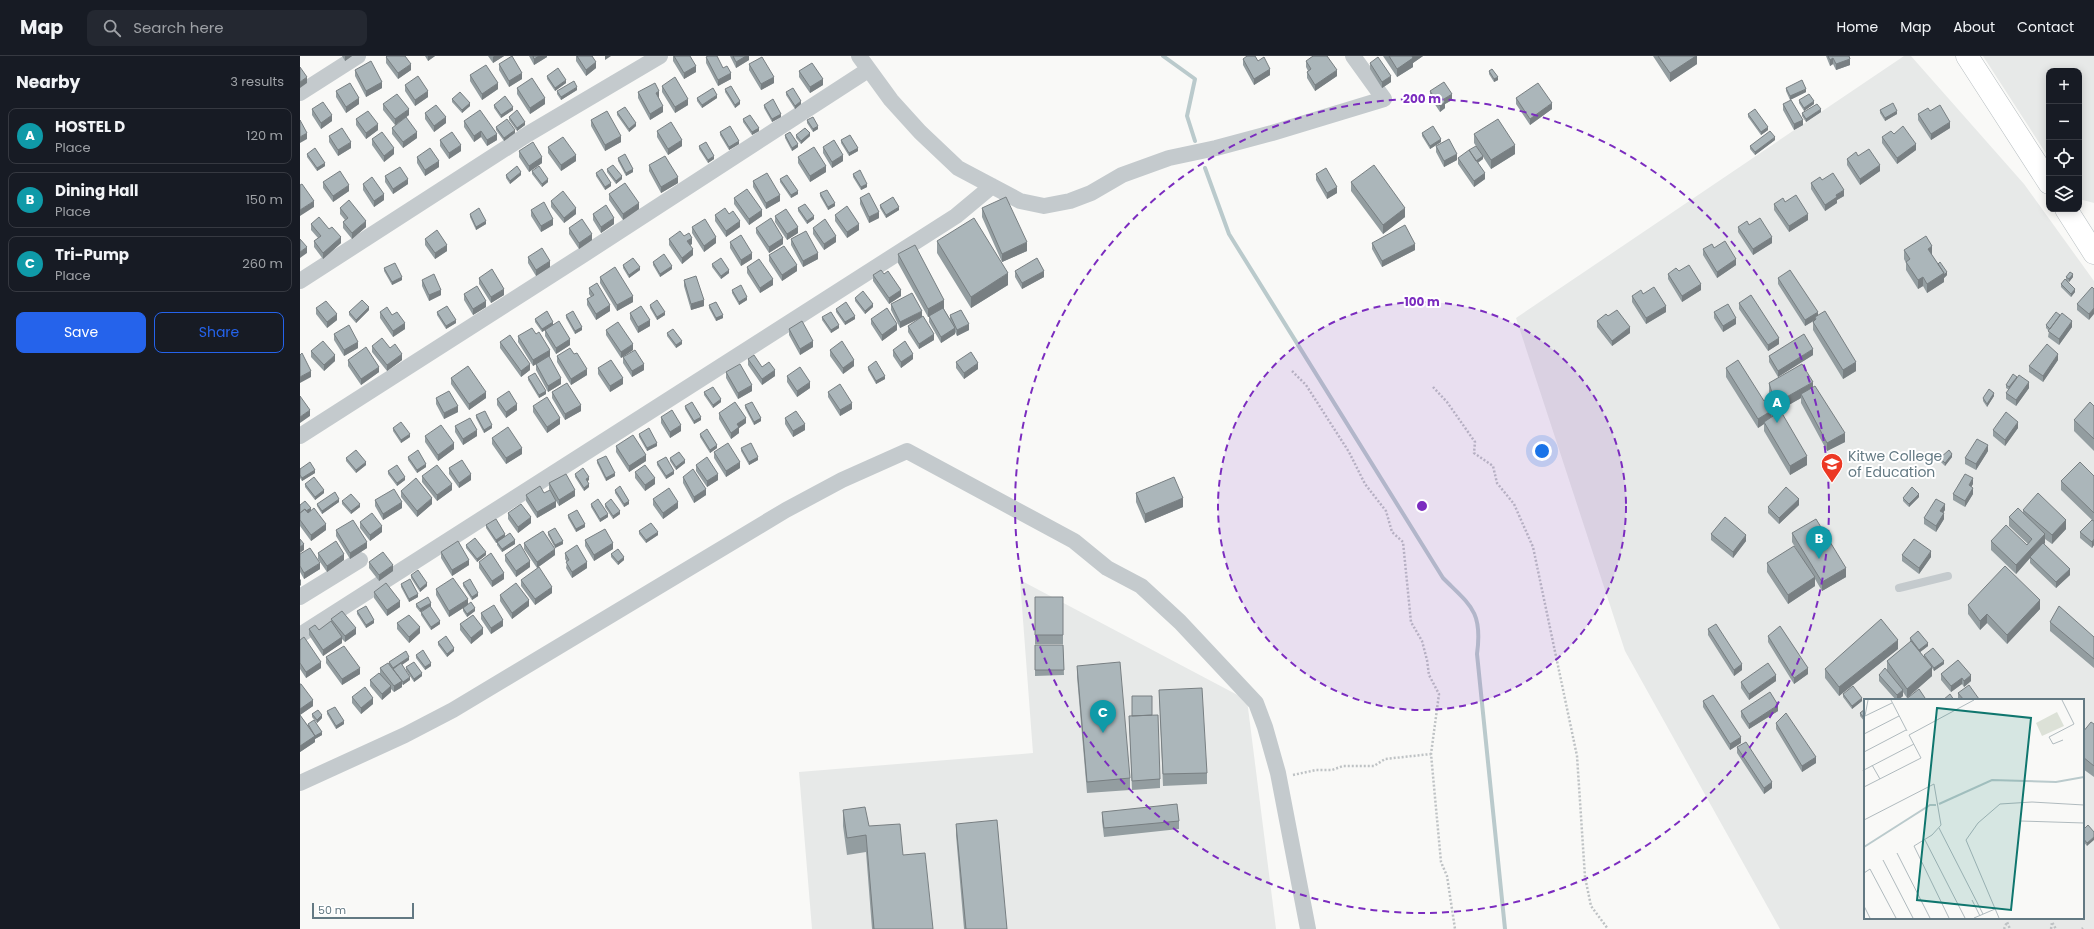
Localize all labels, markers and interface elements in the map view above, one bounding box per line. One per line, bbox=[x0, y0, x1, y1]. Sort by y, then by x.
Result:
search box bbox=[87, 10, 367, 46]
text: Map bbox=[20, 14, 63, 41]
icon: search bbox=[101, 17, 123, 39]
text: Search here bbox=[133, 17, 224, 38]
text: Home bbox=[1836, 17, 1878, 37]
text: Map bbox=[1900, 17, 1931, 37]
text: About bbox=[1953, 17, 1995, 37]
text: Contact bbox=[2017, 17, 2074, 37]
map controls bbox=[2046, 68, 2082, 212]
button: + bbox=[2046, 68, 2082, 104]
text: Nearby bbox=[16, 70, 80, 94]
text: 3 results bbox=[230, 72, 284, 91]
text: 200 m bbox=[1403, 90, 1441, 107]
button: − bbox=[2046, 104, 2082, 140]
text: HOSTEL D bbox=[55, 116, 125, 137]
text: A bbox=[25, 126, 35, 145]
text: 120 m bbox=[246, 126, 283, 145]
text: Place bbox=[55, 138, 90, 157]
button: locate bbox=[2046, 140, 2082, 176]
button: layers bbox=[2046, 176, 2082, 212]
text: Dining Hall bbox=[55, 180, 138, 201]
text: B bbox=[26, 190, 34, 209]
text: 150 m bbox=[246, 190, 283, 209]
text: Place bbox=[55, 202, 90, 221]
text: Tri-Pump bbox=[55, 244, 129, 265]
text: C bbox=[25, 254, 35, 273]
text: 260 m bbox=[242, 254, 283, 273]
text: Place bbox=[55, 266, 90, 285]
text: 100 m bbox=[1404, 293, 1440, 310]
button: Save bbox=[16, 312, 146, 353]
button: Share bbox=[154, 312, 284, 353]
pin: A bbox=[1764, 390, 1790, 423]
your location bbox=[1532, 441, 1552, 461]
place label: Kitwe College of Education bbox=[1848, 446, 1943, 482]
school or university icon: Kitwe College of Education bbox=[1819, 451, 1845, 484]
centre of rings bbox=[1415, 499, 1429, 513]
pin: B bbox=[1806, 526, 1832, 559]
inset map bbox=[1864, 699, 2084, 919]
pin: C bbox=[1090, 700, 1116, 733]
scale bar bbox=[312, 901, 414, 920]
text: 50 m bbox=[318, 902, 346, 918]

